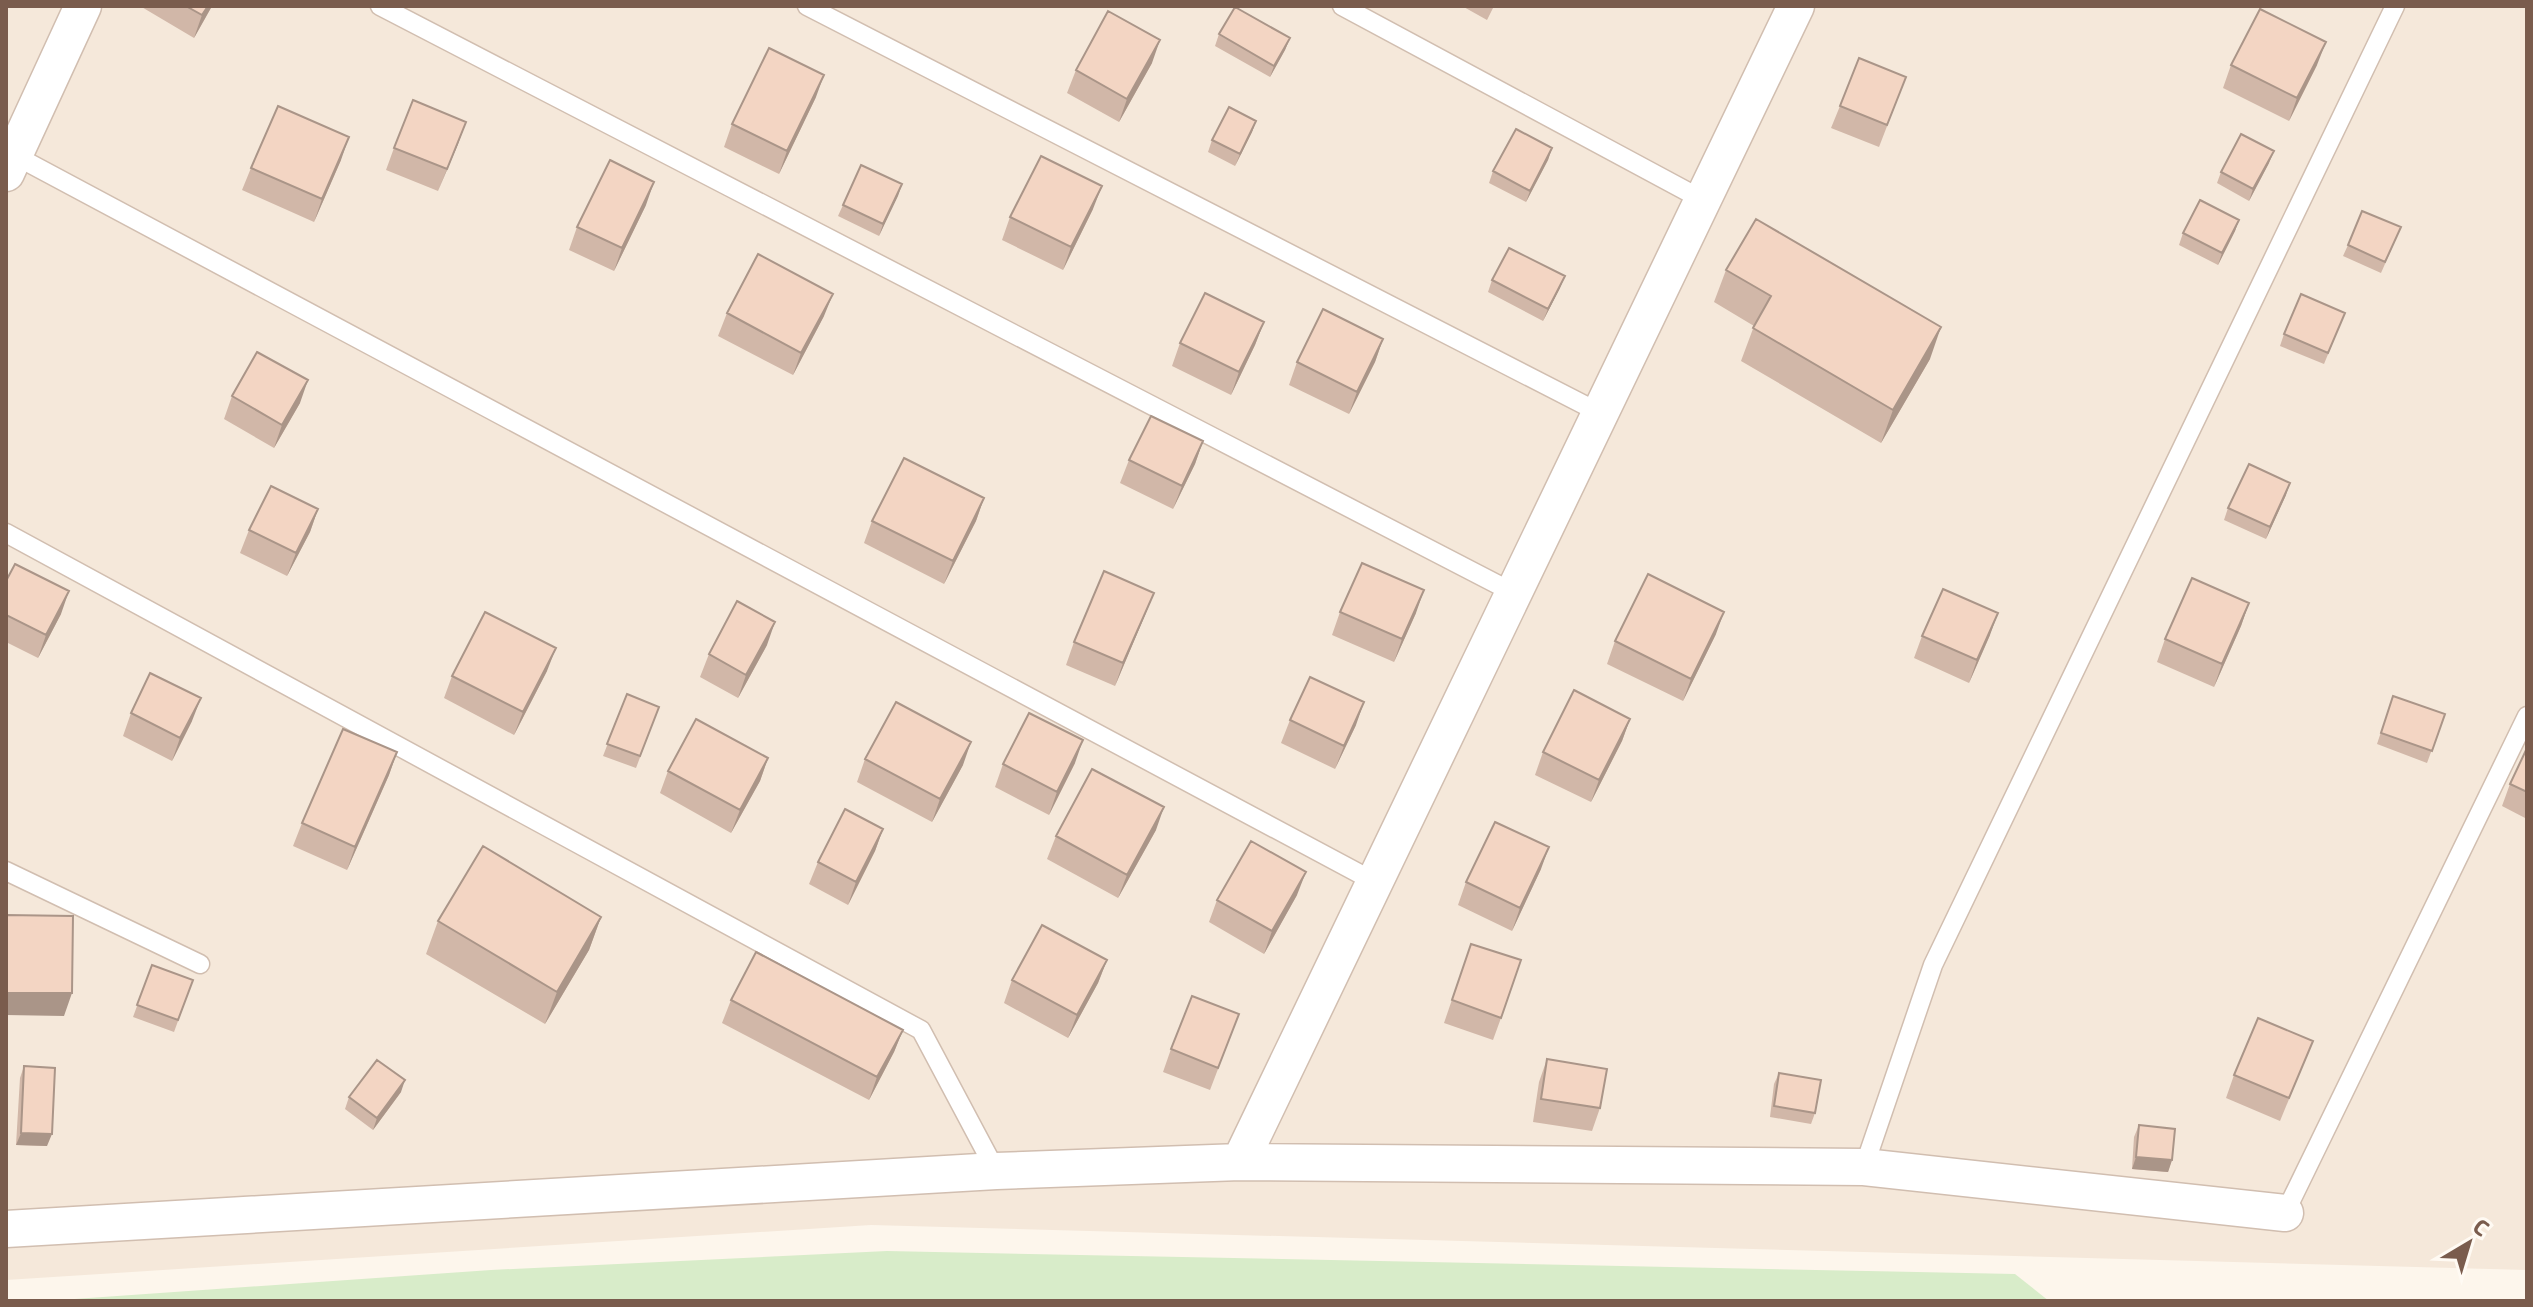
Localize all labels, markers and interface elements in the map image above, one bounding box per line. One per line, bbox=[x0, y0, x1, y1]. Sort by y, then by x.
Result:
north arrow bbox=[2429, 1203, 2509, 1283]
text: С bbox=[2469, 1212, 2495, 1241]

